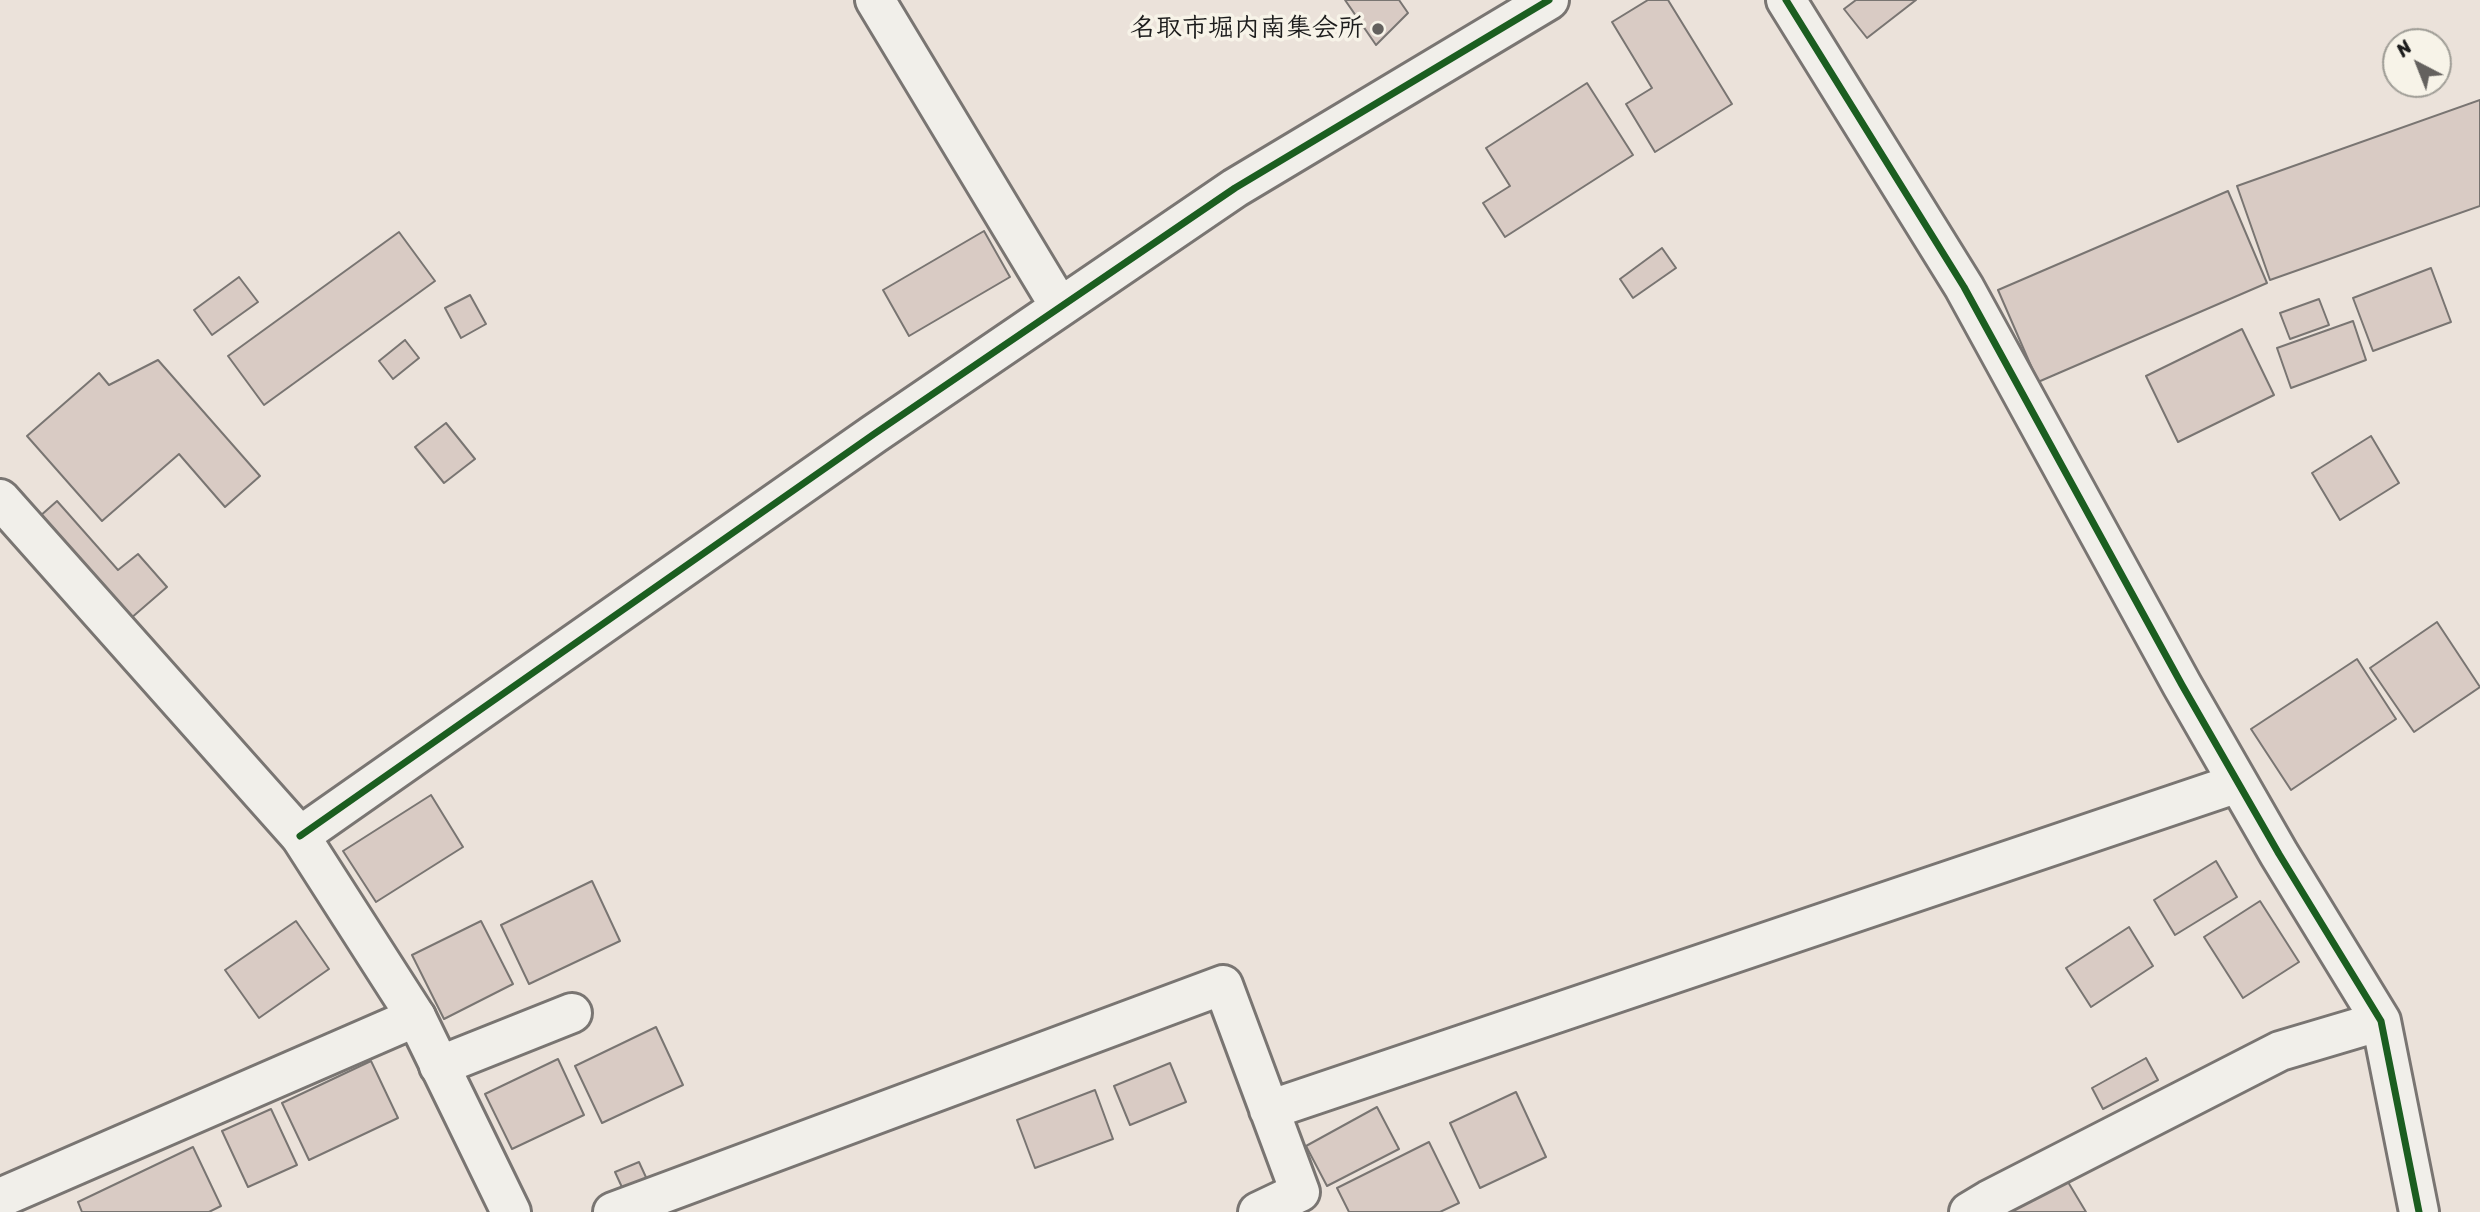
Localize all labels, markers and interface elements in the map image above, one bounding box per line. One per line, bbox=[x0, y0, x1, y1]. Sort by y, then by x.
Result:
place label: 名取市堀内南集会所 bbox=[1130, 13, 1364, 45]
marker: 名取市堀内南集会所 bbox=[1370, 21, 1386, 37]
north arrow bbox=[2382, 28, 2452, 98]
text: N bbox=[2388, 32, 2420, 65]

